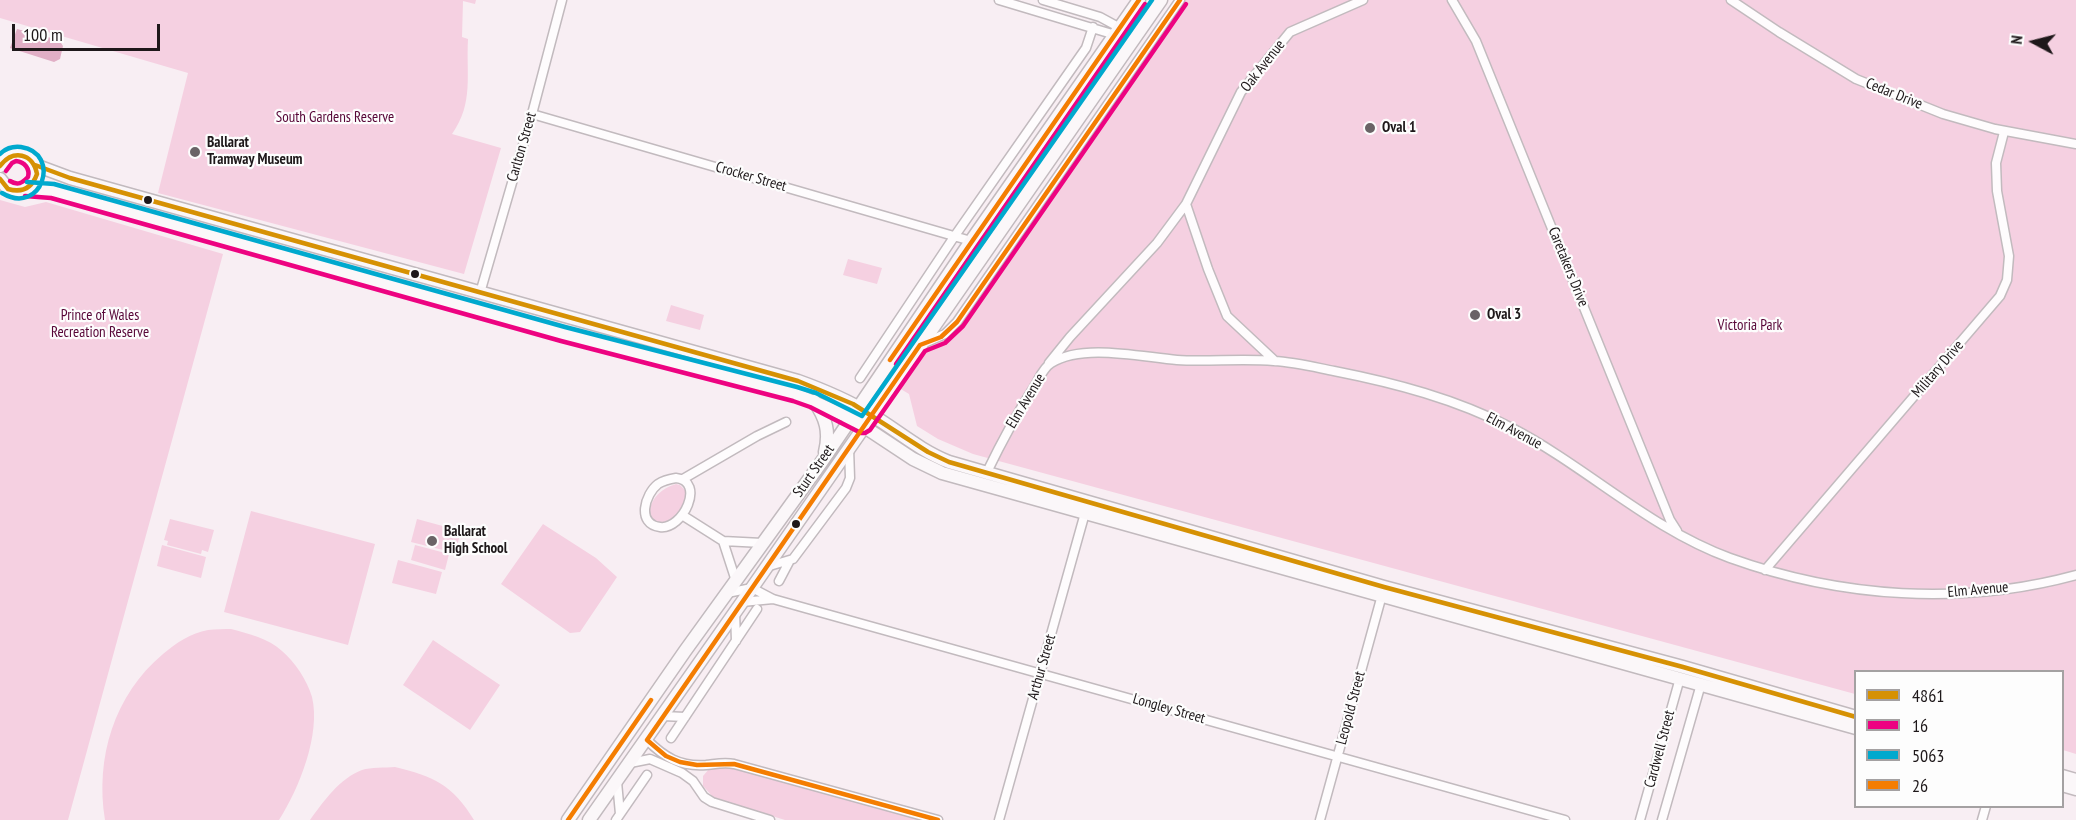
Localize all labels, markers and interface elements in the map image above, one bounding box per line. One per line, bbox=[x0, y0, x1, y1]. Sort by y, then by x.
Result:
scale bar bbox=[15, 12, 164, 50]
north arrow bbox=[2004, 12, 2064, 72]
text: 100 m bbox=[23, 23, 63, 46]
text: N bbox=[2006, 34, 2027, 45]
street label: Oak Avenue bbox=[1237, 36, 1289, 96]
street label: Cedar Drive bbox=[1863, 74, 1925, 114]
park label: South Gardens Reserve bbox=[276, 109, 394, 127]
street label: Carlton Street bbox=[503, 110, 541, 184]
place label: Oval 1 bbox=[1382, 119, 1416, 137]
marker: Oval 1 bbox=[1363, 121, 1377, 135]
place label: Ballarat Tramway Museum bbox=[207, 134, 303, 169]
marker: Ballarat Tramway Museum bbox=[188, 145, 202, 159]
street label: Crocker Street bbox=[714, 158, 788, 196]
unlabelled marker bbox=[142, 194, 154, 206]
street label: Caretakers Drive bbox=[1544, 224, 1592, 310]
unlabelled marker bbox=[409, 268, 421, 280]
place label: Oval 3 bbox=[1487, 306, 1521, 324]
park label: Prince of Wales Recreation Reserve bbox=[51, 307, 149, 342]
marker: Oval 3 bbox=[1468, 308, 1482, 322]
park label: Victoria Park bbox=[1718, 317, 1782, 335]
street label: Military Drive bbox=[1908, 337, 1968, 401]
street label: Elm Avenue bbox=[1003, 370, 1049, 432]
street label: Elm Avenue bbox=[1483, 409, 1545, 453]
street label: Sturt Street bbox=[789, 441, 839, 501]
unlabelled marker bbox=[790, 518, 802, 530]
place label: Ballarat High School bbox=[444, 523, 507, 558]
marker: Ballarat High School bbox=[425, 534, 439, 548]
street label: Elm Avenue bbox=[1947, 578, 2009, 602]
street label: Arthur Street bbox=[1024, 632, 1060, 702]
street label: Leopold Street bbox=[1333, 669, 1369, 747]
legend bbox=[1854, 670, 2064, 808]
text: 4861 bbox=[1912, 684, 1944, 707]
street label: Longley Street bbox=[1131, 690, 1207, 728]
street label: Cardwell Street bbox=[1641, 708, 1679, 790]
text: 16 bbox=[1912, 714, 1928, 737]
text: 5063 bbox=[1912, 744, 1944, 767]
text: 26 bbox=[1912, 774, 1928, 797]

